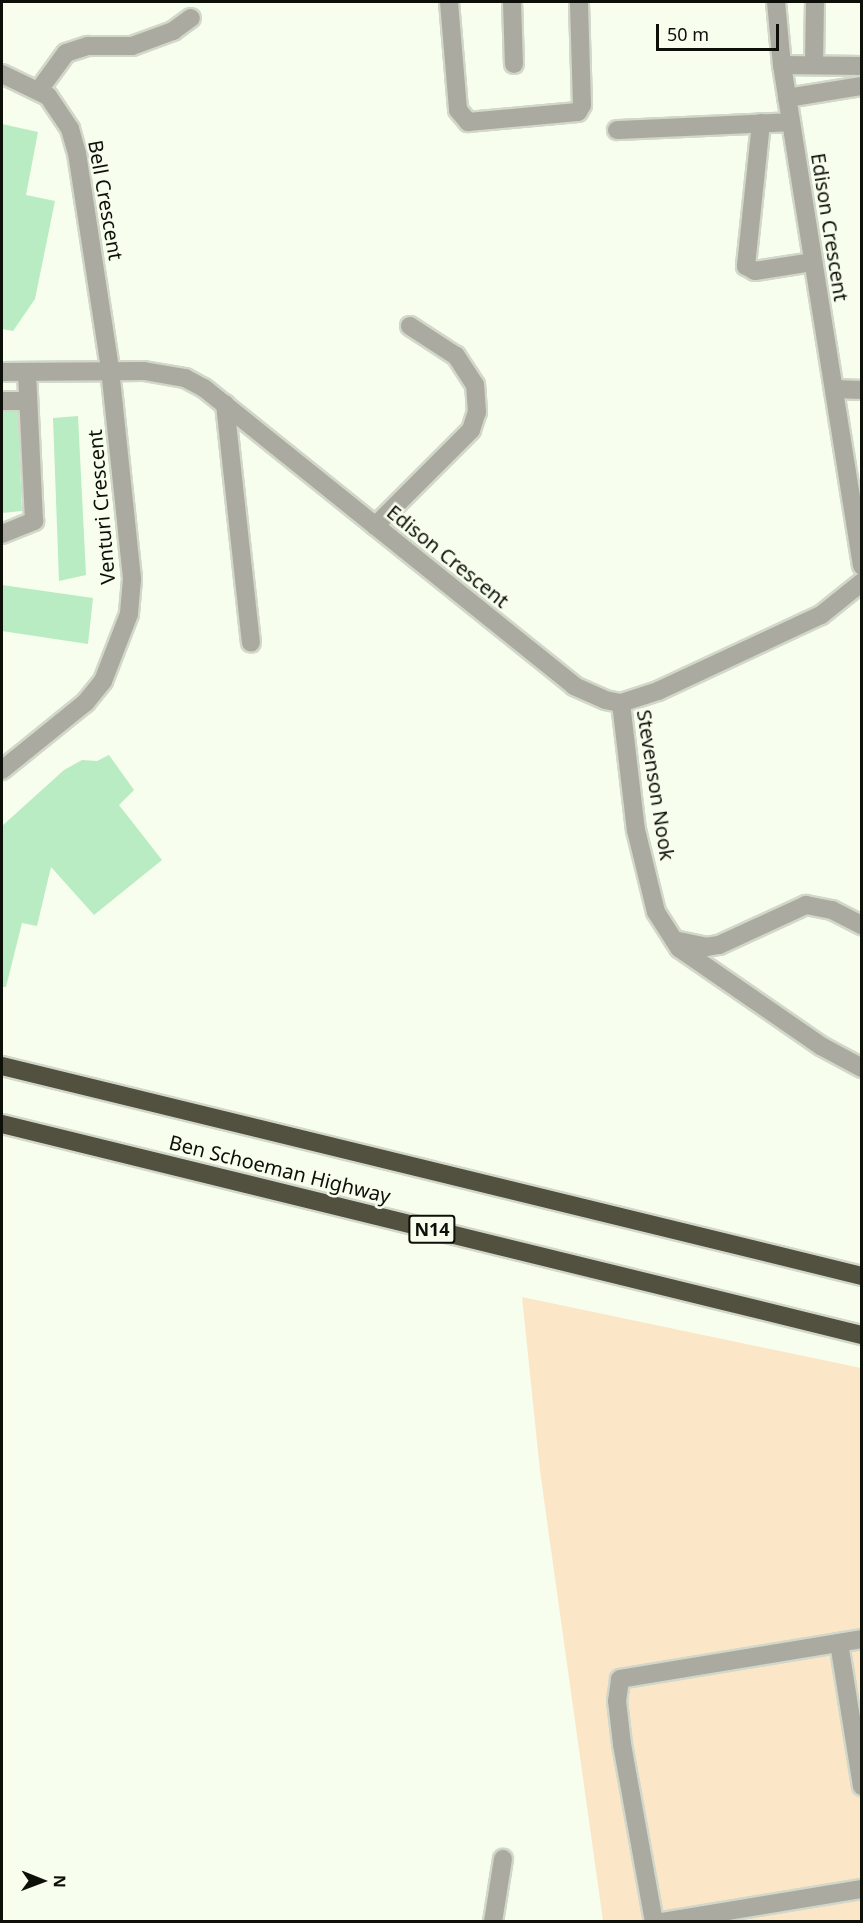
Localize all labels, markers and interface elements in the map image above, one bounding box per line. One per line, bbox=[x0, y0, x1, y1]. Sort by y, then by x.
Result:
scale bar bbox=[659, 12, 782, 50]
text: 50 m bbox=[667, 22, 709, 46]
street label: Bell Crescent bbox=[84, 138, 128, 262]
street label: Edison Crescent bbox=[806, 151, 854, 303]
street label: Venturi Crescent bbox=[82, 429, 120, 585]
street label: Edison Crescent bbox=[382, 500, 514, 612]
street label: Stevenson Nook bbox=[632, 708, 680, 862]
street label: Ben Schoeman Highway bbox=[167, 1130, 393, 1208]
road number: N14 bbox=[408, 1214, 456, 1244]
north arrow bbox=[12, 1851, 72, 1911]
text: N bbox=[49, 1875, 71, 1888]

